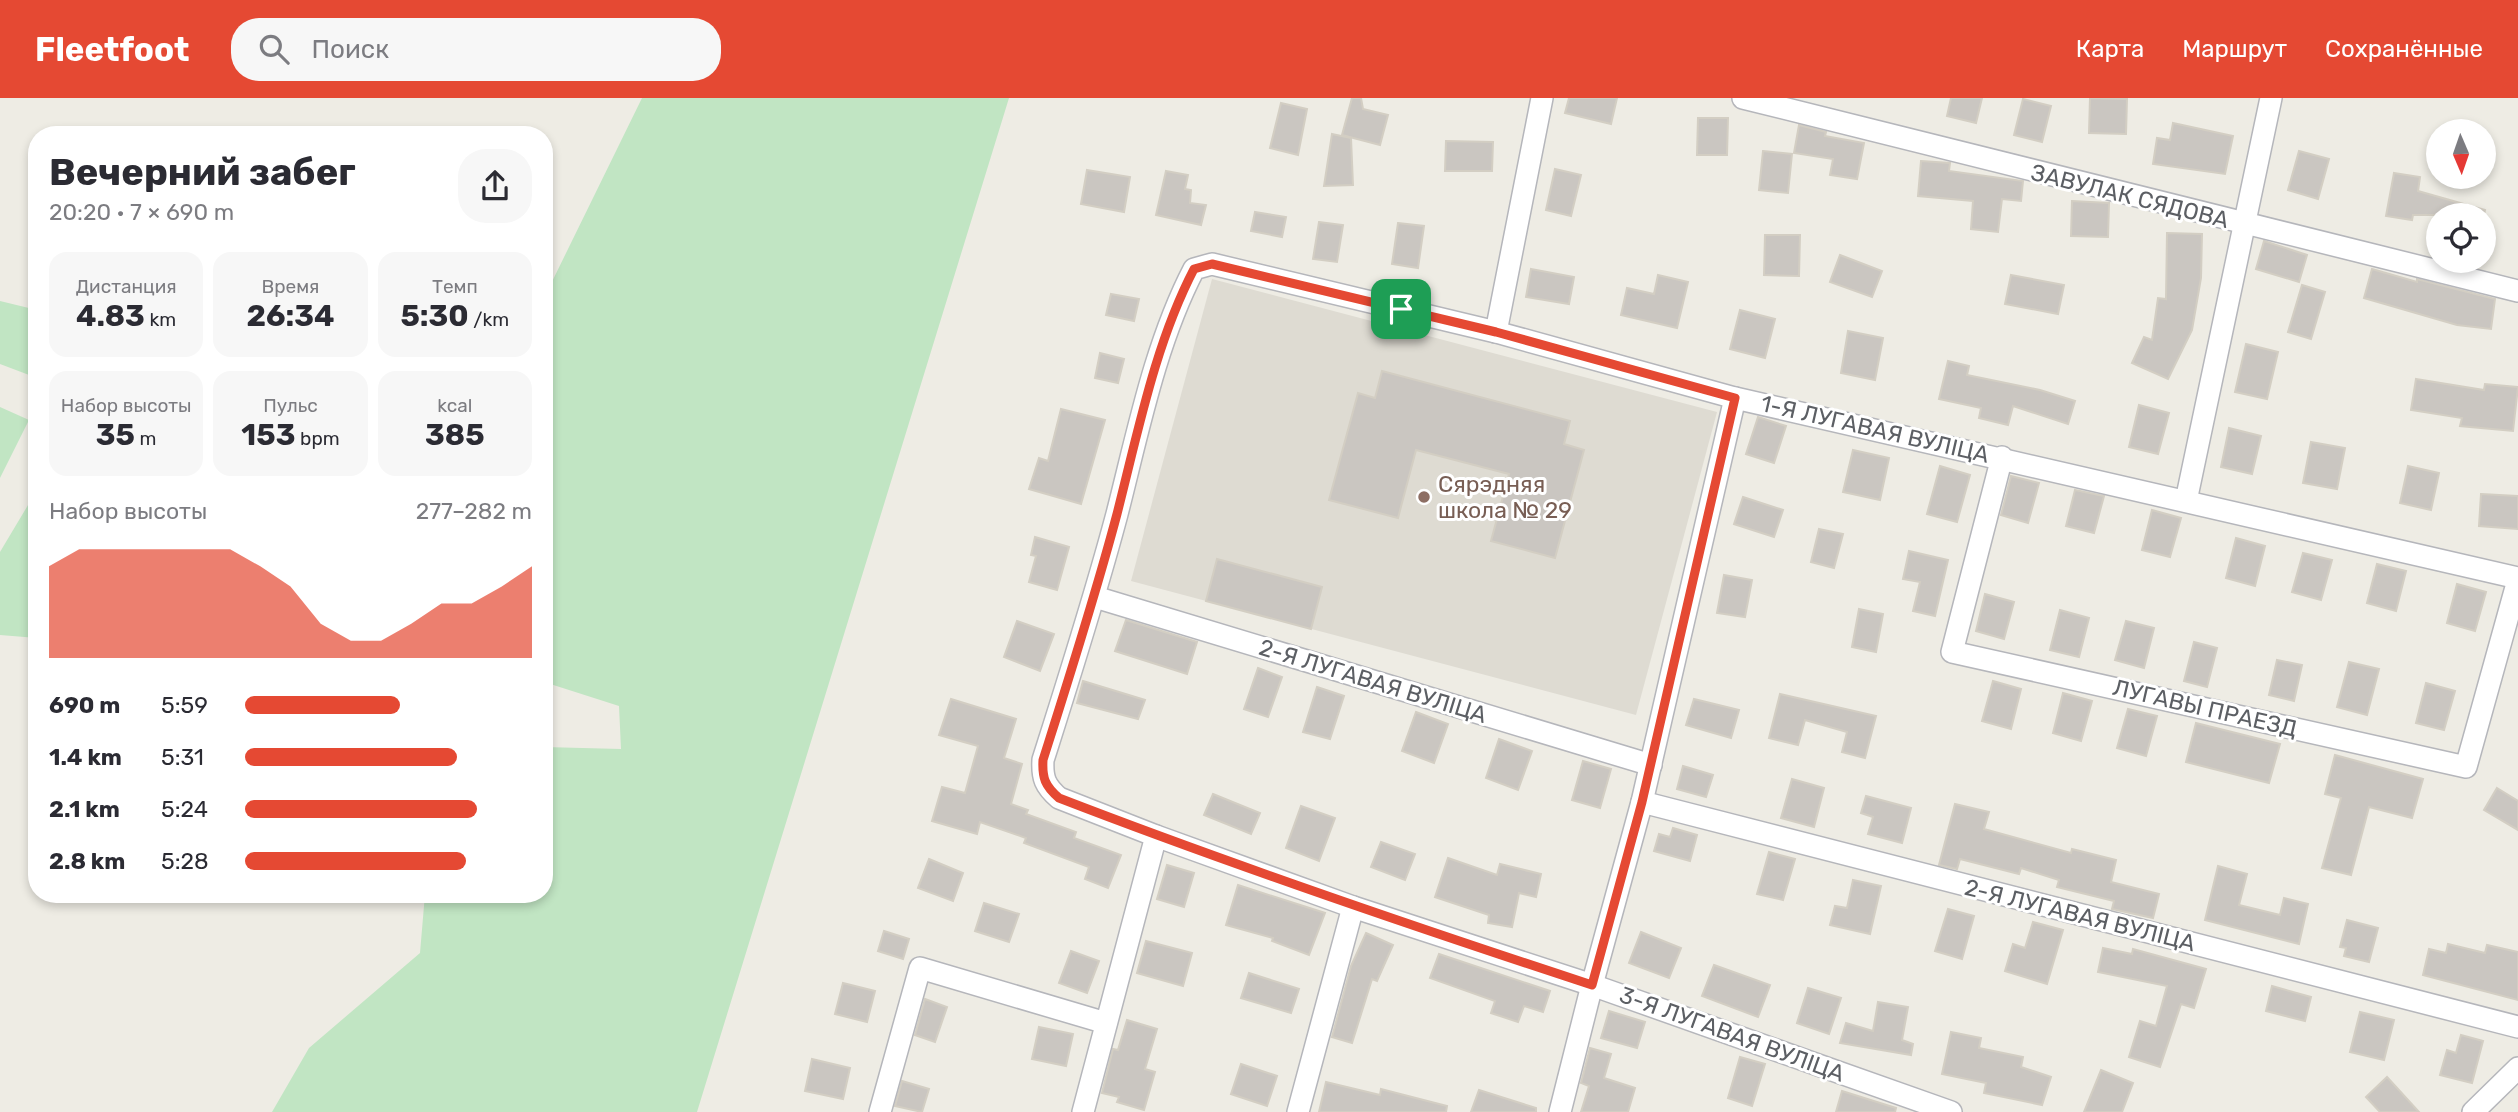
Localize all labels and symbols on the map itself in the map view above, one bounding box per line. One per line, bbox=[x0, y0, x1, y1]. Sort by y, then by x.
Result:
north arrow bbox=[2426, 119, 2496, 189]
street label: ЗАВУЛАК СЯДОВА bbox=[2028, 158, 2232, 234]
pin bbox=[1371, 279, 1431, 339]
street label: 1-Я ЛУГАВАЯ ВУЛІЦА bbox=[1758, 389, 1992, 469]
place label: Сярэдняя школа № 29 bbox=[1438, 470, 1572, 524]
marker: Сярэдняя школа № 29 bbox=[1416, 489, 1432, 505]
street label: 2-Я ЛУГАВАЯ ВУЛІЦА bbox=[1256, 633, 1490, 729]
street label: ЛУГАВЫ ПРАЕЗД bbox=[2110, 673, 2300, 743]
street label: 2-Я ЛУГАВАЯ ВУЛІЦА bbox=[1962, 873, 2198, 957]
street label: 3-Я ЛУГАВАЯ ВУЛІЦА bbox=[1616, 980, 1848, 1088]

